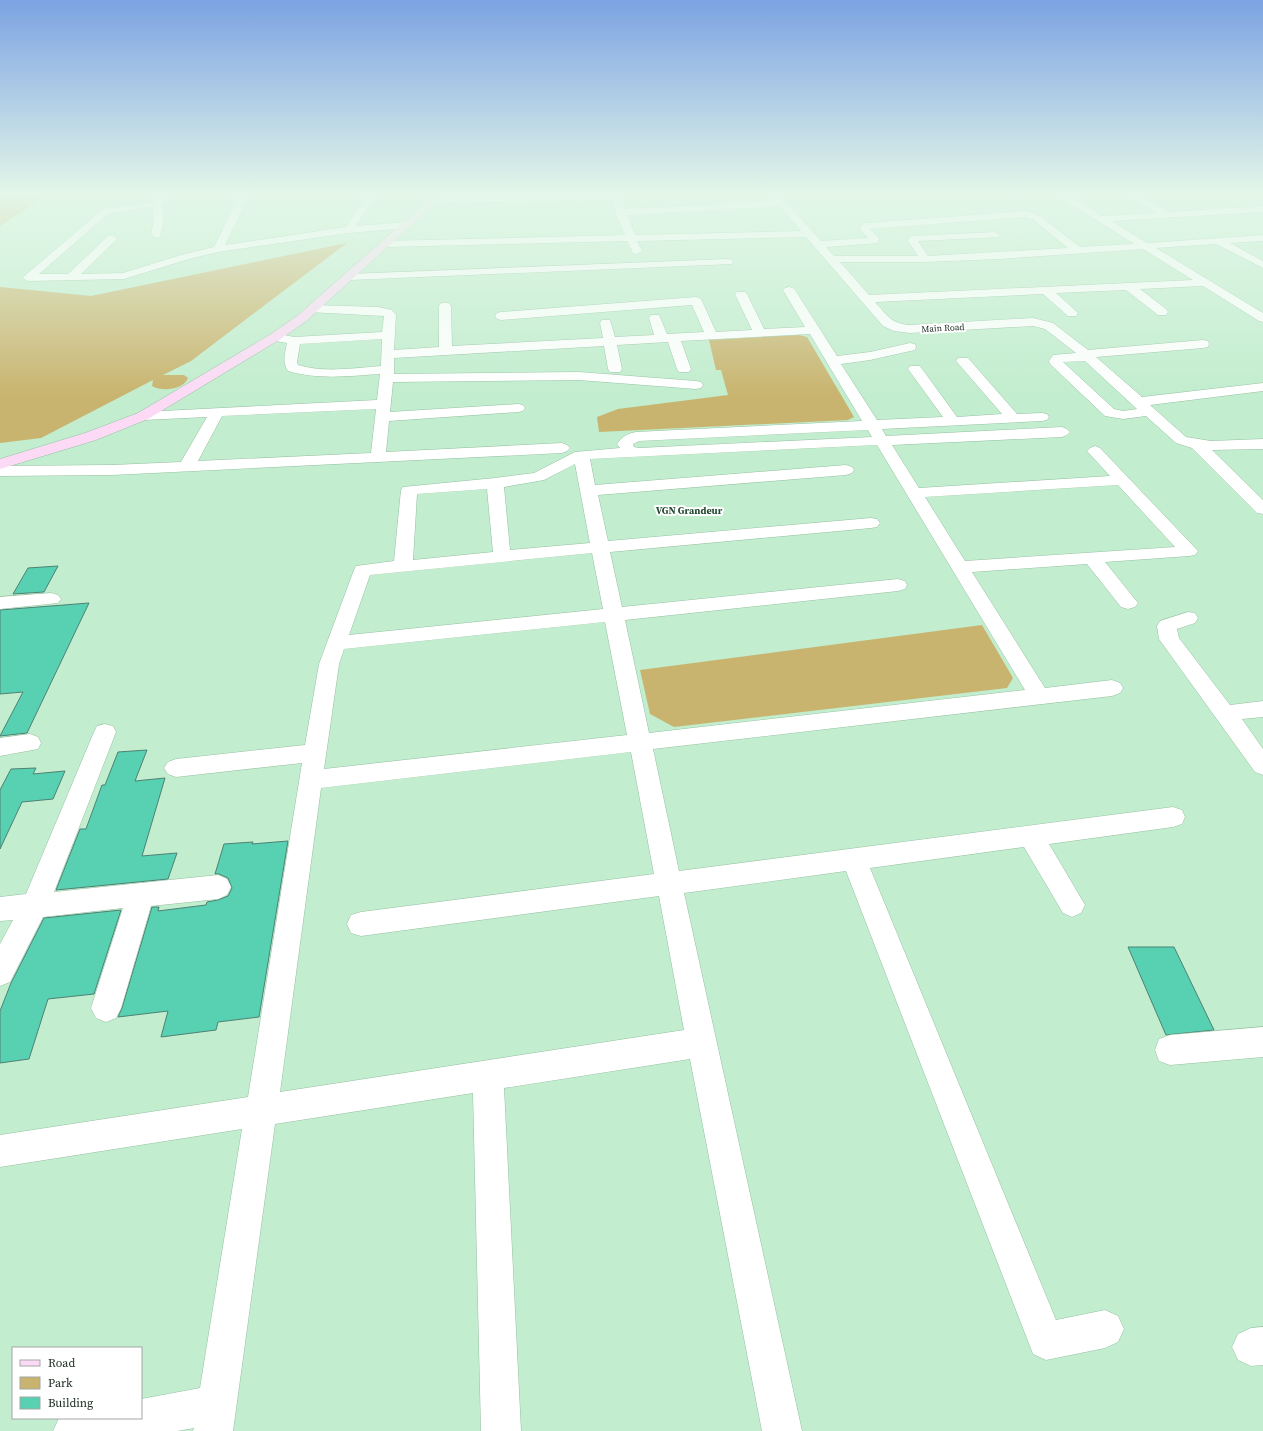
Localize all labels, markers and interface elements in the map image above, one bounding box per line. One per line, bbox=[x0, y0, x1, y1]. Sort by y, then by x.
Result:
street label: Main Road bbox=[921, 321, 965, 335]
district label: VGN Grandeur bbox=[656, 504, 723, 517]
legend bbox=[12, 1347, 142, 1419]
text: Road bbox=[48, 1355, 75, 1371]
text: Park bbox=[48, 1375, 73, 1391]
text: Building bbox=[48, 1395, 93, 1411]

